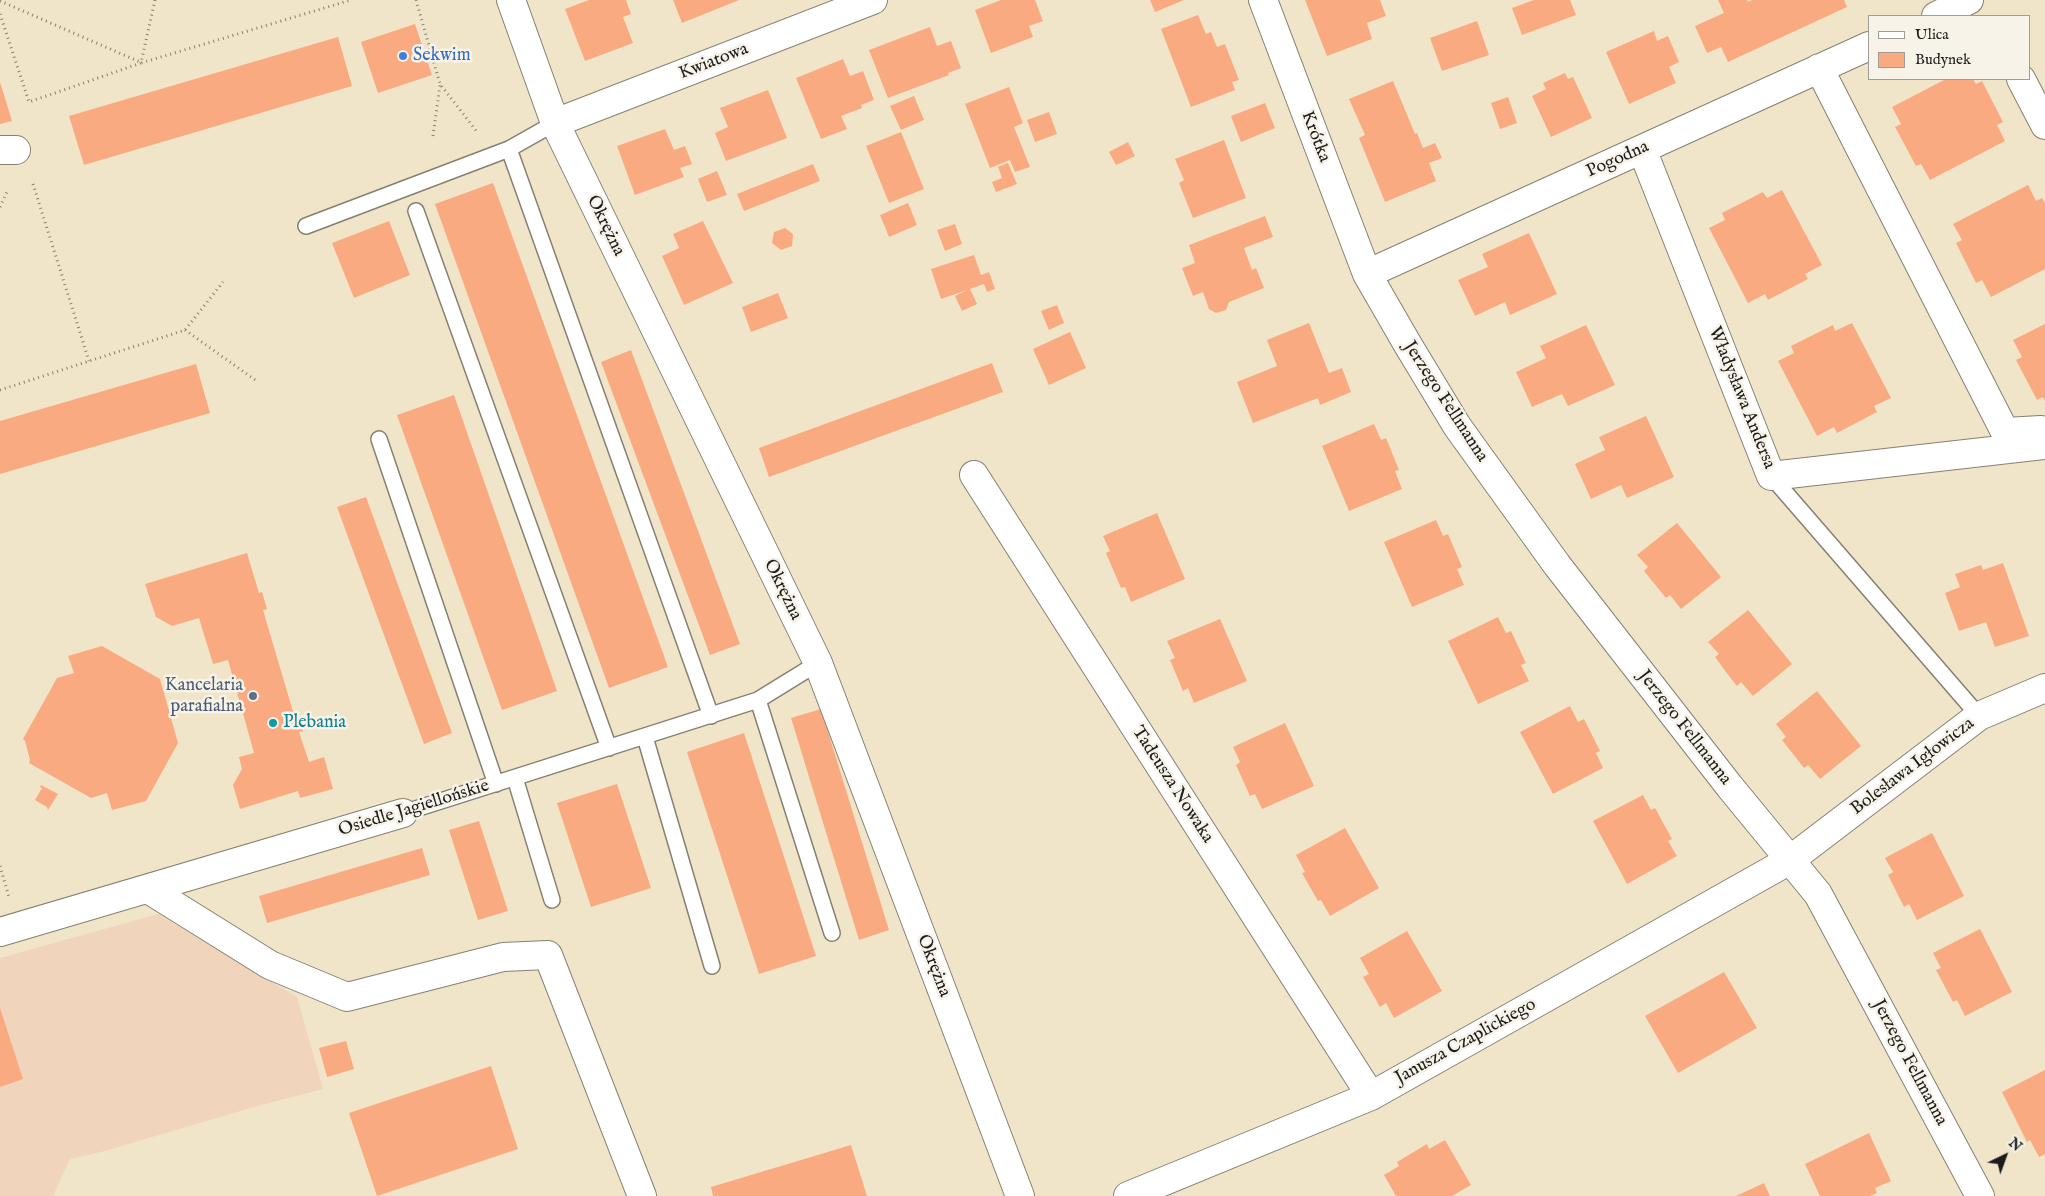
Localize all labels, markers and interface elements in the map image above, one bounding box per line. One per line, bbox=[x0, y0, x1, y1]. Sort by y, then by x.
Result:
legend bbox=[1868, 15, 2030, 80]
text: Ulica bbox=[1915, 25, 1949, 44]
street label: Kwiatowa bbox=[676, 39, 752, 85]
place label: Sekwim bbox=[413, 45, 471, 67]
marker: Sekwim bbox=[397, 50, 409, 62]
text: Budynek bbox=[1915, 50, 1971, 69]
street label: Krótka bbox=[1295, 108, 1335, 166]
street label: Pogodna bbox=[1583, 137, 1653, 183]
street label: Okrężna bbox=[581, 192, 629, 260]
street label: Władysława Andersa bbox=[1703, 324, 1779, 472]
street label: Jerzego Fellmanna bbox=[1398, 338, 1492, 466]
street label: Okrężna bbox=[758, 556, 806, 624]
street label: Jerzego Fellmanna bbox=[1632, 666, 1736, 790]
place label: Kancelaria parafialna bbox=[165, 675, 243, 718]
marker: Kancelaria parafialna bbox=[247, 690, 259, 702]
place label: Plebania bbox=[283, 712, 346, 734]
street label: Bolesława Igłowicza bbox=[1847, 713, 1979, 821]
marker: Plebania bbox=[267, 717, 279, 729]
street label: Tadeusza Nowaka bbox=[1126, 723, 1218, 847]
street label: Osiedle Jagiellońskie bbox=[336, 776, 492, 842]
street label: Okrężna bbox=[911, 932, 955, 1000]
street label: Janusza Czaplickiego bbox=[1392, 994, 1540, 1090]
street label: Jerzego Fellmanna bbox=[1867, 996, 1951, 1130]
north arrow bbox=[1980, 1131, 2030, 1181]
text: N bbox=[2005, 1134, 2026, 1156]

